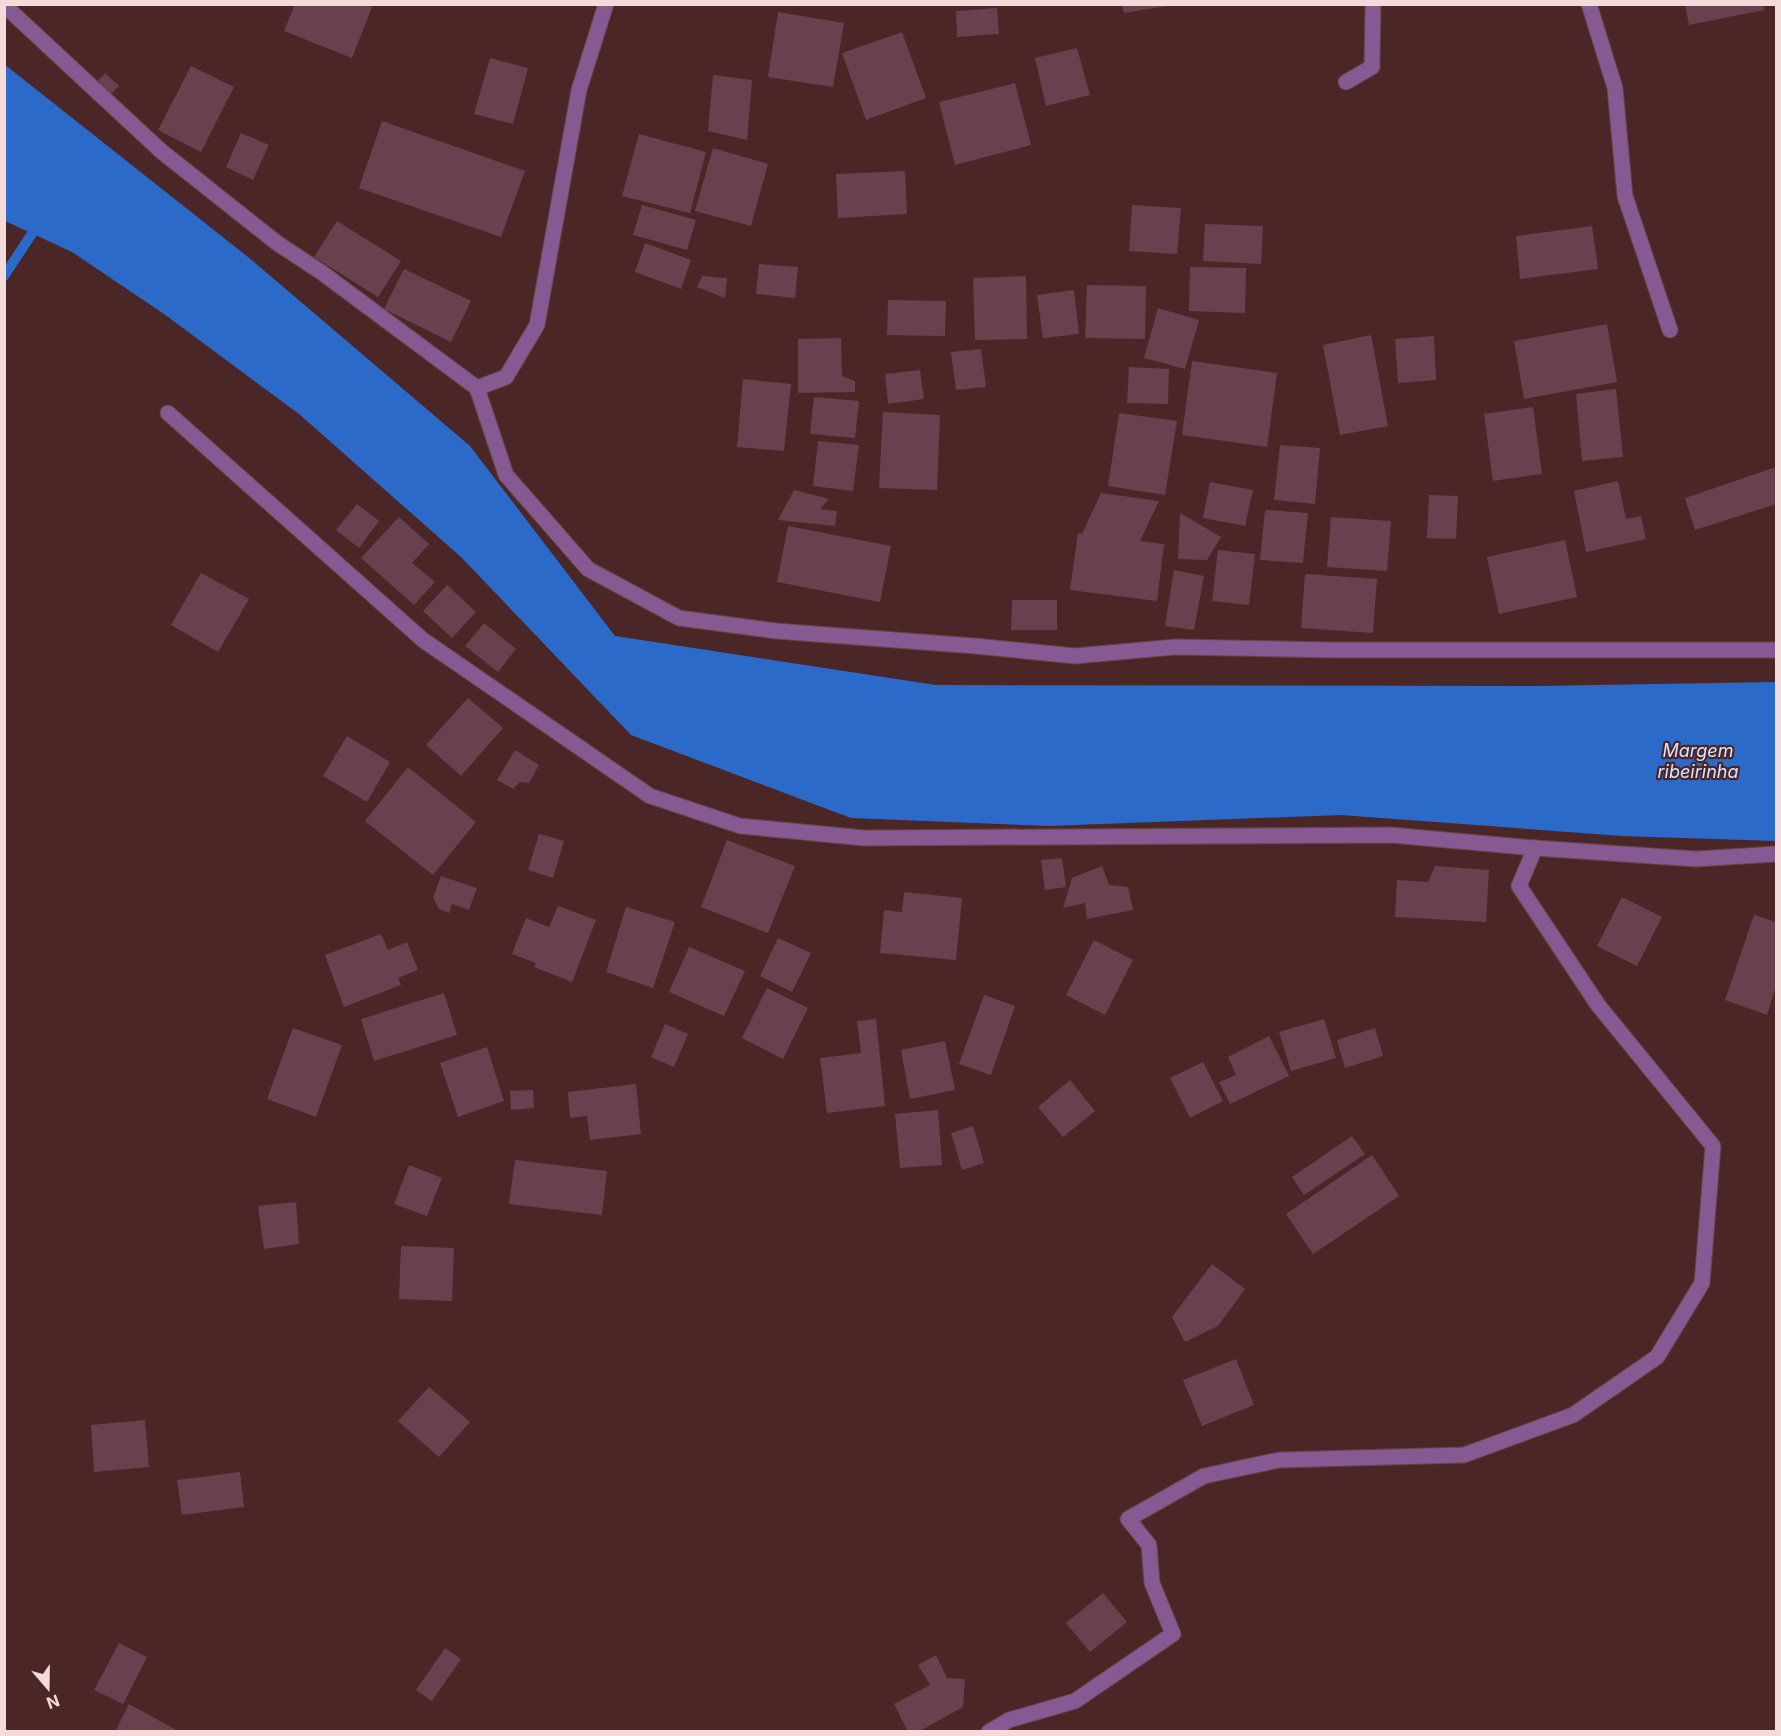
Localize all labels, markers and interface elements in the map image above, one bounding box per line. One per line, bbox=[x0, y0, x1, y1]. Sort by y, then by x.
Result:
water label: Margem ribeirinha bbox=[1658, 740, 1738, 782]
north arrow bbox=[18, 1658, 78, 1718]
text: N bbox=[44, 1691, 62, 1714]

